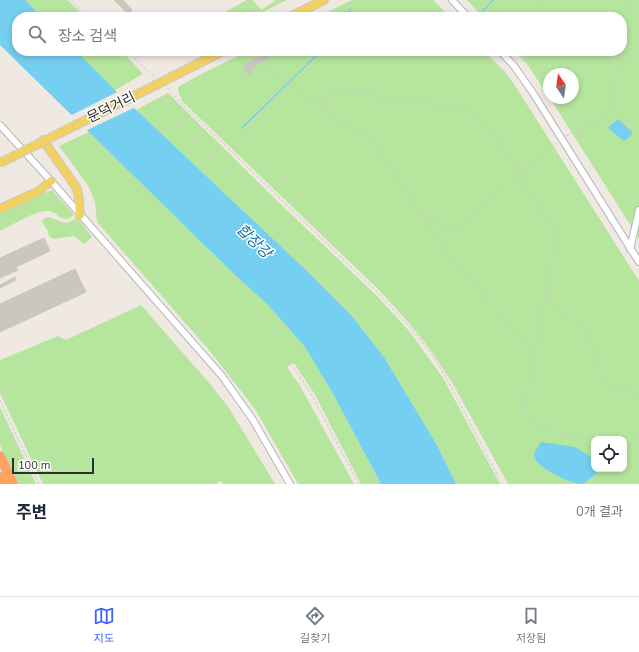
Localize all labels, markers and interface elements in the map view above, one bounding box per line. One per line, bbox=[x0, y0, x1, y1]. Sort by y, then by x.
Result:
search box bbox=[12, 12, 627, 56]
icon: search bbox=[26, 23, 48, 45]
text: 장소 검색 bbox=[58, 26, 117, 45]
north arrow bbox=[543, 68, 579, 104]
street label: 문덕거리 bbox=[84, 88, 138, 126]
water label: 합장강 bbox=[233, 219, 277, 263]
map controls bbox=[591, 436, 627, 472]
button: locate bbox=[591, 436, 627, 472]
scale bar bbox=[12, 456, 94, 475]
text: 100 m bbox=[18, 458, 50, 472]
text: 주변 bbox=[16, 501, 47, 522]
text: 0개 결과 bbox=[576, 503, 623, 519]
tab: 지도 bbox=[93, 605, 115, 645]
tab: 길찾기 bbox=[300, 605, 330, 645]
tab: 저장됨 bbox=[516, 605, 546, 645]

